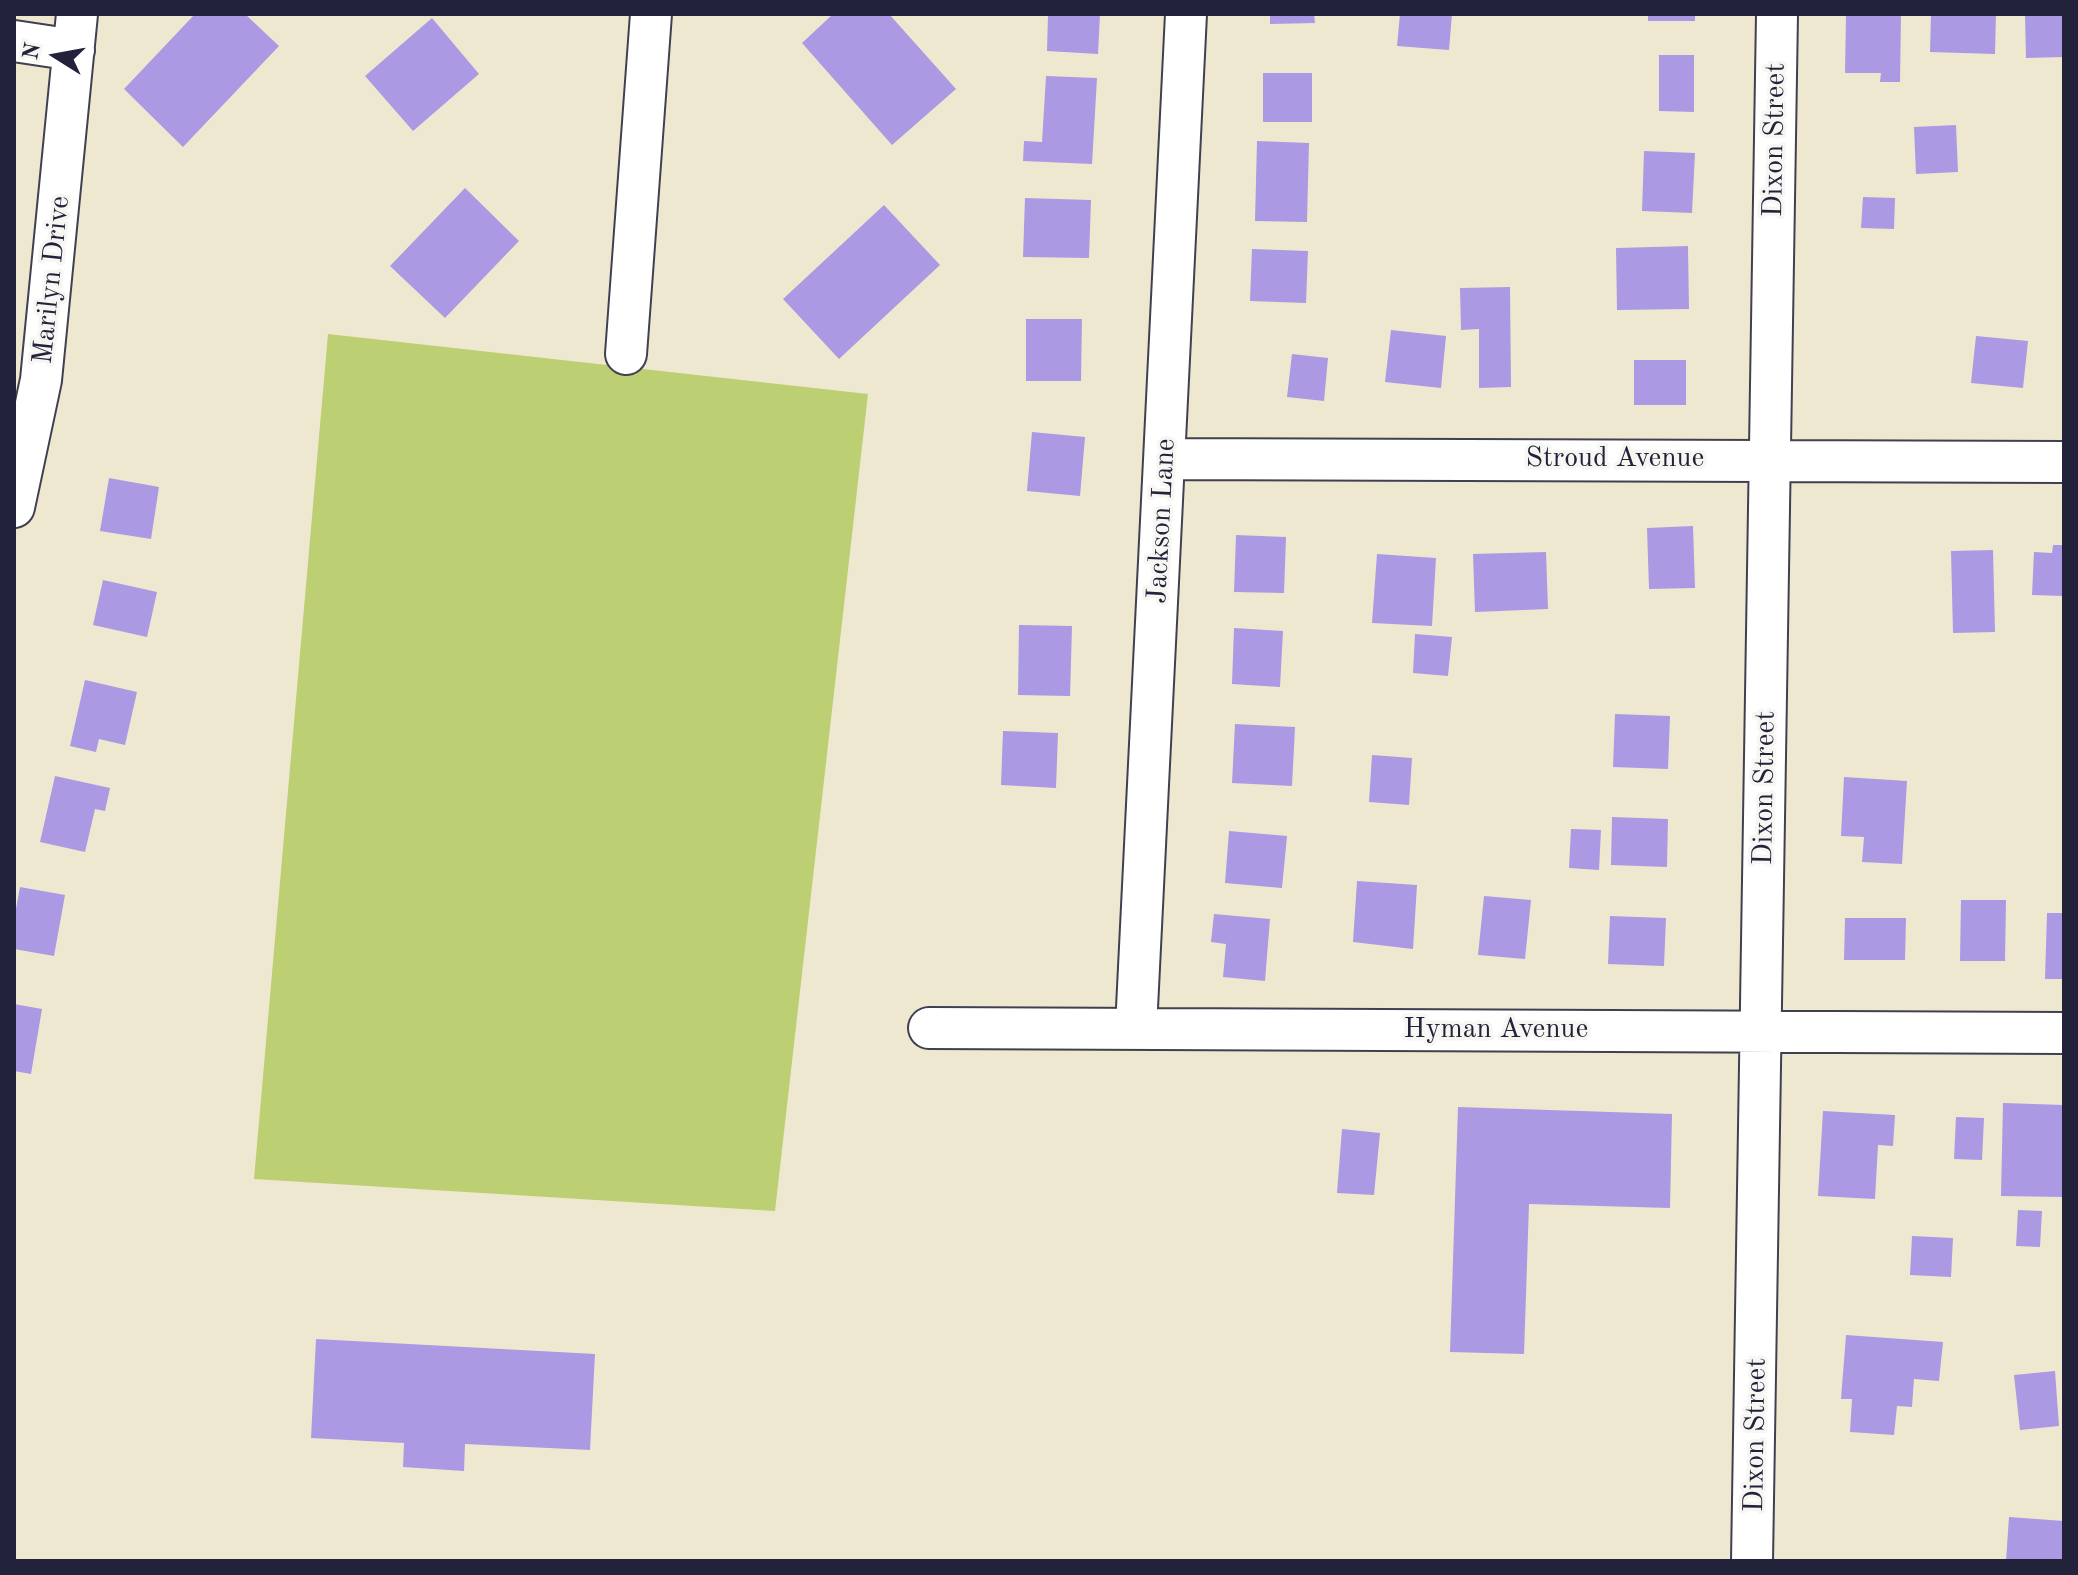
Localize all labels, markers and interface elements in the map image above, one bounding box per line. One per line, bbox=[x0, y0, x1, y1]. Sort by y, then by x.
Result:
north arrow bbox=[16, 16, 96, 96]
text: N bbox=[20, 41, 45, 62]
street label: Dixon Street bbox=[1757, 63, 1793, 217]
street label: Marilyn Drive bbox=[26, 194, 78, 366]
street label: Jackson Lane bbox=[1141, 438, 1183, 604]
street label: Stroud Avenue bbox=[1526, 442, 1704, 476]
street label: Dixon Street bbox=[1747, 711, 1783, 865]
street label: Hyman Avenue bbox=[1404, 1013, 1588, 1047]
street label: Dixon Street bbox=[1738, 1358, 1774, 1512]

